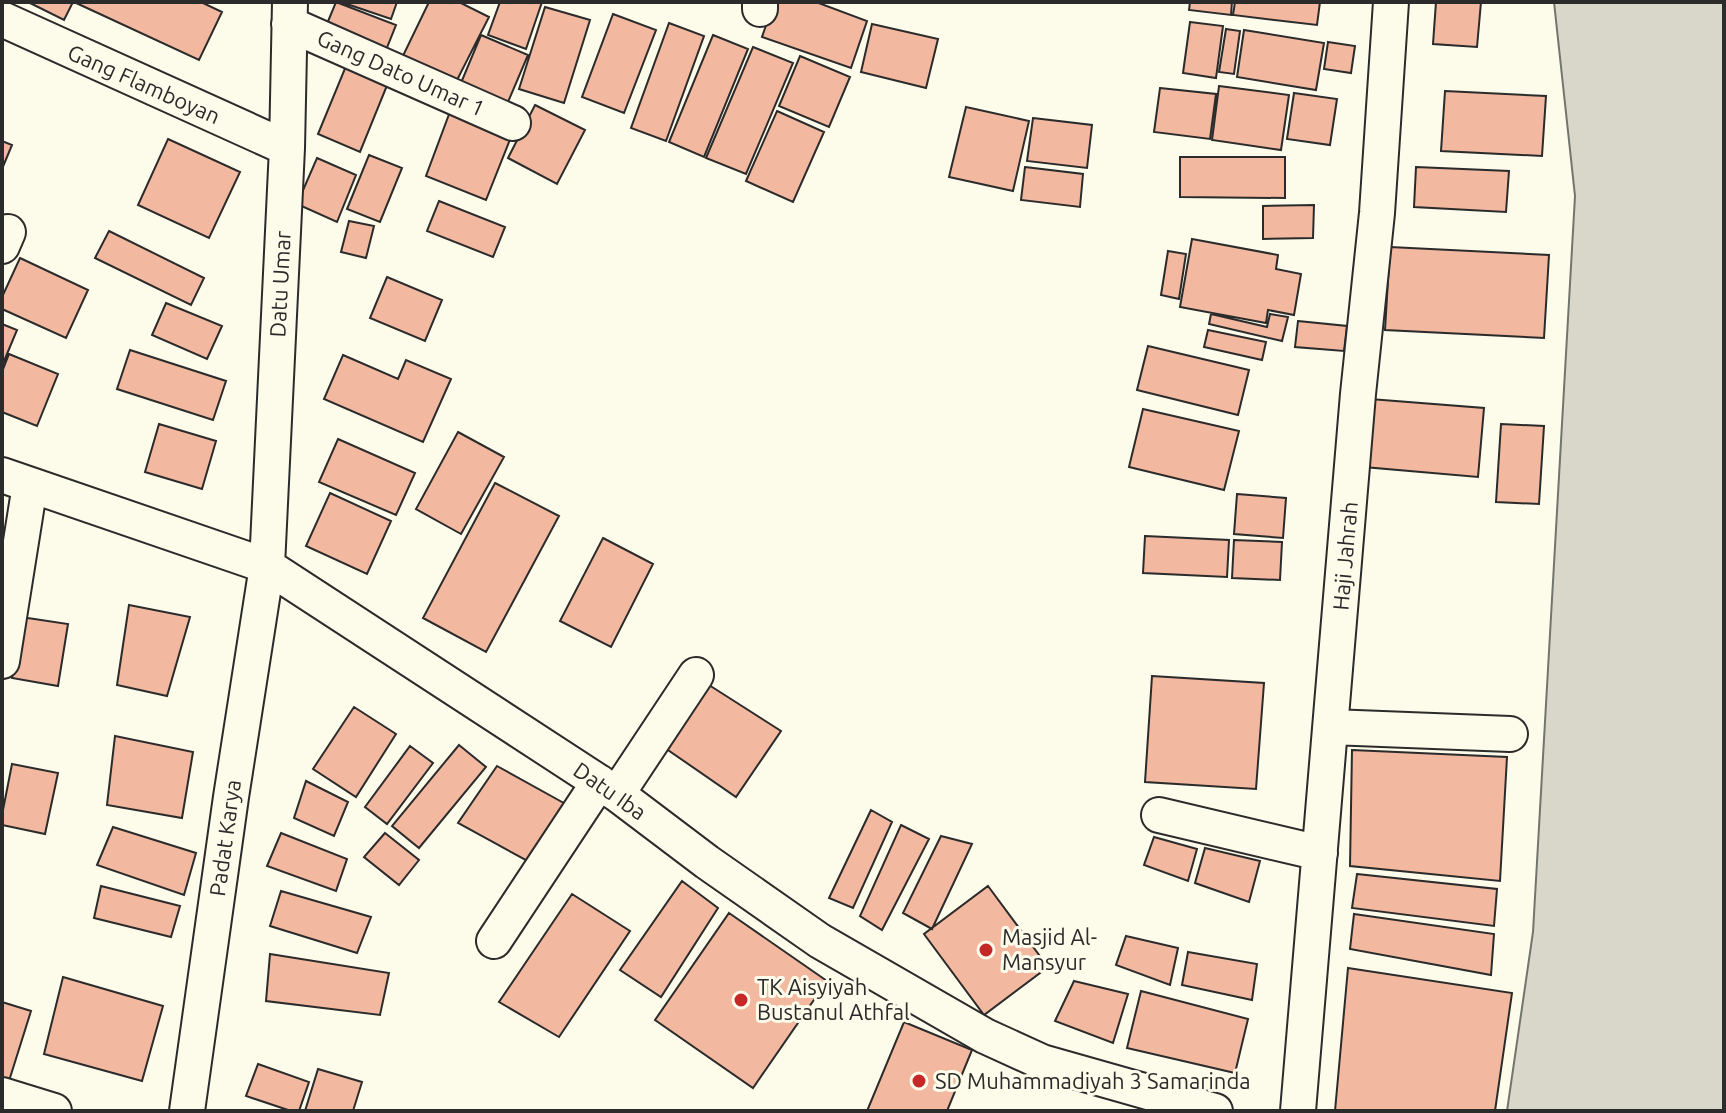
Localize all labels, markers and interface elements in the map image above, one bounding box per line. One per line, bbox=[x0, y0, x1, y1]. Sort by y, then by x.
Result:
street label: Gang Dato Umar 1 bbox=[314, 24, 489, 121]
street label: Gang Flamboyan bbox=[64, 39, 224, 128]
street label: Datu Umar bbox=[264, 229, 295, 338]
street label: Haji Jahrah bbox=[1327, 500, 1362, 611]
street label: Datu Iba bbox=[569, 757, 651, 825]
street label: Padat Karya bbox=[204, 778, 245, 898]
place label: Masjid Al- Mansyur bbox=[1002, 924, 1097, 974]
marker: Masjid Al- Mansyur bbox=[977, 941, 995, 959]
place label: TK Aisyiyah Bustanul Athfal bbox=[757, 974, 910, 1024]
marker: TK Aisyiyah Bustanul Athfal bbox=[732, 991, 750, 1009]
place label: SD Muhammadiyah 3 Samarinda bbox=[935, 1068, 1251, 1093]
marker: SD Muhammadiyah 3 Samarinda bbox=[910, 1072, 928, 1090]

